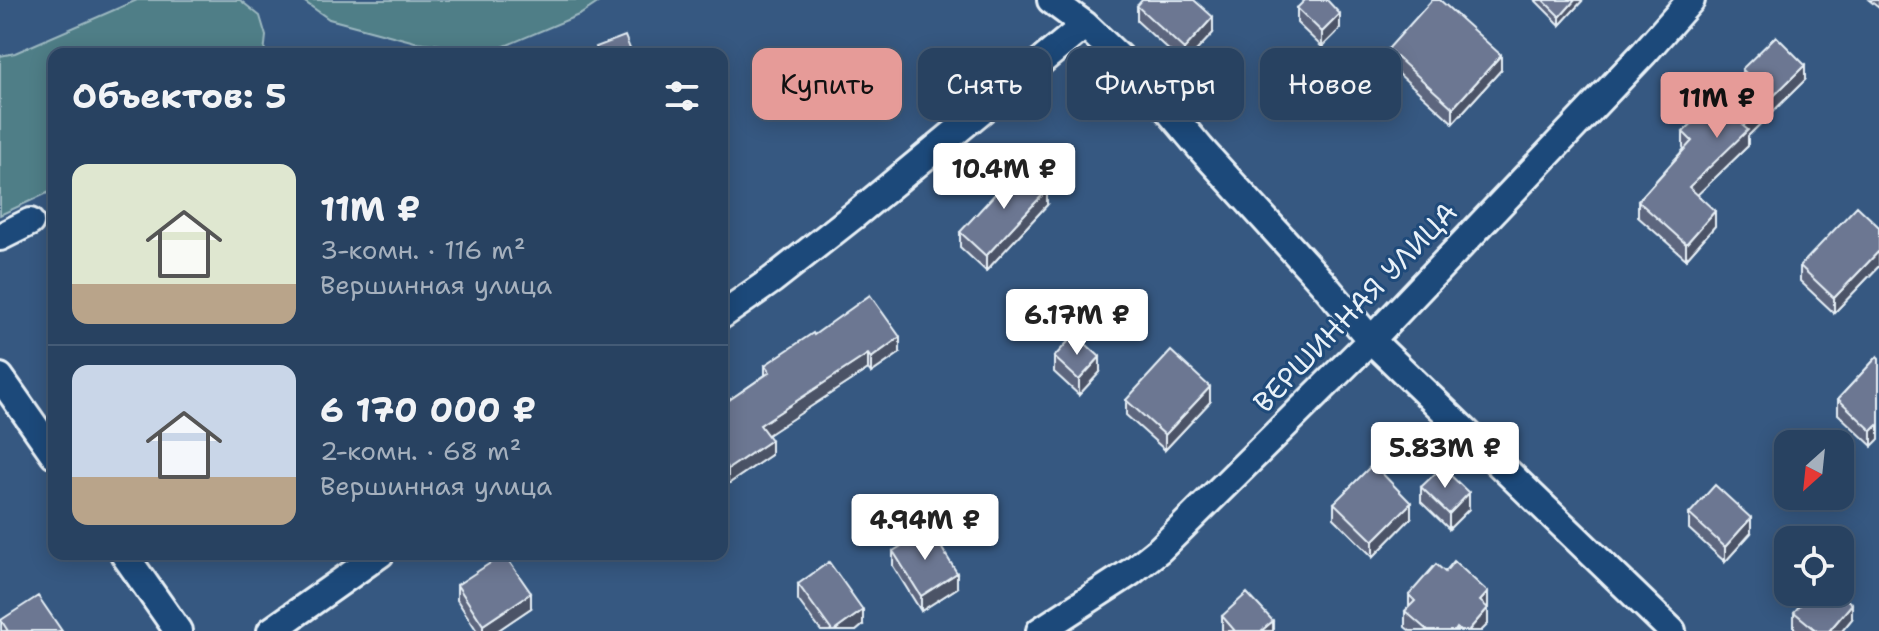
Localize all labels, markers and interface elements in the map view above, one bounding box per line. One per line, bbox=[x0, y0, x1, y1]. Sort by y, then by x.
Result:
chip: Купить bbox=[752, 48, 902, 120]
chip: Снять bbox=[918, 48, 1051, 120]
chip: Фильтры bbox=[1067, 48, 1244, 120]
chip: Новое bbox=[1260, 48, 1401, 120]
pin: 11M ₽ bbox=[1661, 72, 1773, 140]
text: Объектов: 5 bbox=[72, 73, 287, 119]
icon: filters bbox=[660, 74, 704, 118]
text: 11M ₽ bbox=[1679, 80, 1755, 115]
pin: 10.4M ₽ bbox=[930, 143, 1078, 211]
text: 10.4M ₽ bbox=[951, 151, 1057, 186]
text: 11M ₽ bbox=[320, 186, 421, 232]
street label: ВЕРШИННАЯ УЛИЦА bbox=[1245, 194, 1465, 420]
icon: home bbox=[136, 196, 232, 292]
text: 3-комн. · 116 m² bbox=[320, 232, 526, 267]
text: Вершинная улица bbox=[320, 267, 552, 302]
pin: 6.17M ₽ bbox=[1003, 289, 1151, 357]
text: 6.17M ₽ bbox=[1024, 297, 1130, 332]
text: 6 170 000 ₽ bbox=[320, 387, 536, 433]
icon: home bbox=[136, 397, 232, 493]
pin: 5.83M ₽ bbox=[1371, 422, 1519, 490]
text: 5.83M ₽ bbox=[1389, 430, 1501, 465]
north arrow bbox=[1774, 430, 1854, 510]
map controls bbox=[1774, 430, 1854, 606]
text: 2-комн. · 68 m² bbox=[320, 433, 521, 468]
text: Вершинная улица bbox=[320, 468, 552, 503]
pin: 4.94M ₽ bbox=[851, 494, 999, 562]
text: 4.94M ₽ bbox=[870, 502, 980, 537]
button: locate bbox=[1774, 526, 1854, 606]

